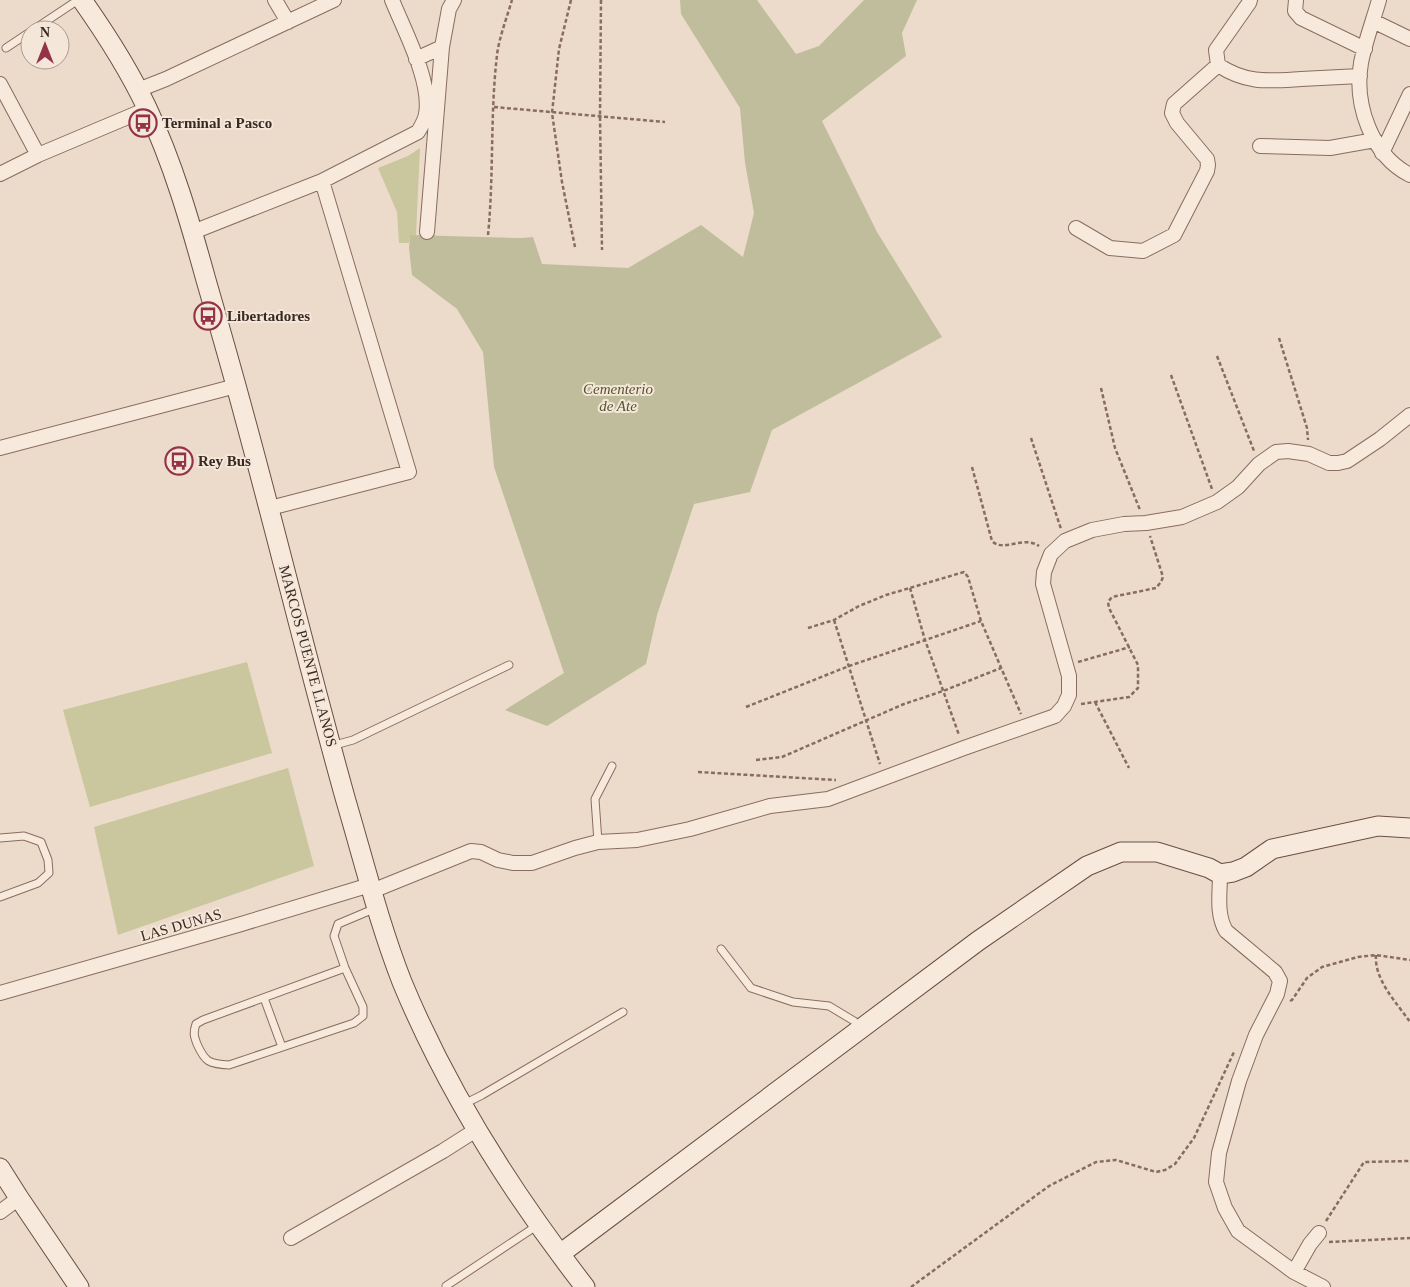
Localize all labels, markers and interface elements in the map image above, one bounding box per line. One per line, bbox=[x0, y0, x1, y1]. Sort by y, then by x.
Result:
north arrow bbox=[20, 20, 70, 70]
text: N bbox=[40, 25, 50, 40]
bus stop icon: Terminal a Pasco bbox=[128, 108, 158, 138]
place label: Terminal a Pasco bbox=[162, 115, 272, 131]
bus stop icon: Libertadores bbox=[193, 301, 223, 331]
place label: Libertadores bbox=[227, 308, 310, 324]
park label: Cementerio de Ate bbox=[583, 381, 653, 414]
bus stop icon: Rey Bus bbox=[164, 446, 194, 476]
place label: Rey Bus bbox=[198, 453, 251, 469]
street label: MARCOS PUENTE LLANOS bbox=[276, 563, 340, 749]
street label: LAS DUNAS bbox=[139, 906, 223, 944]

